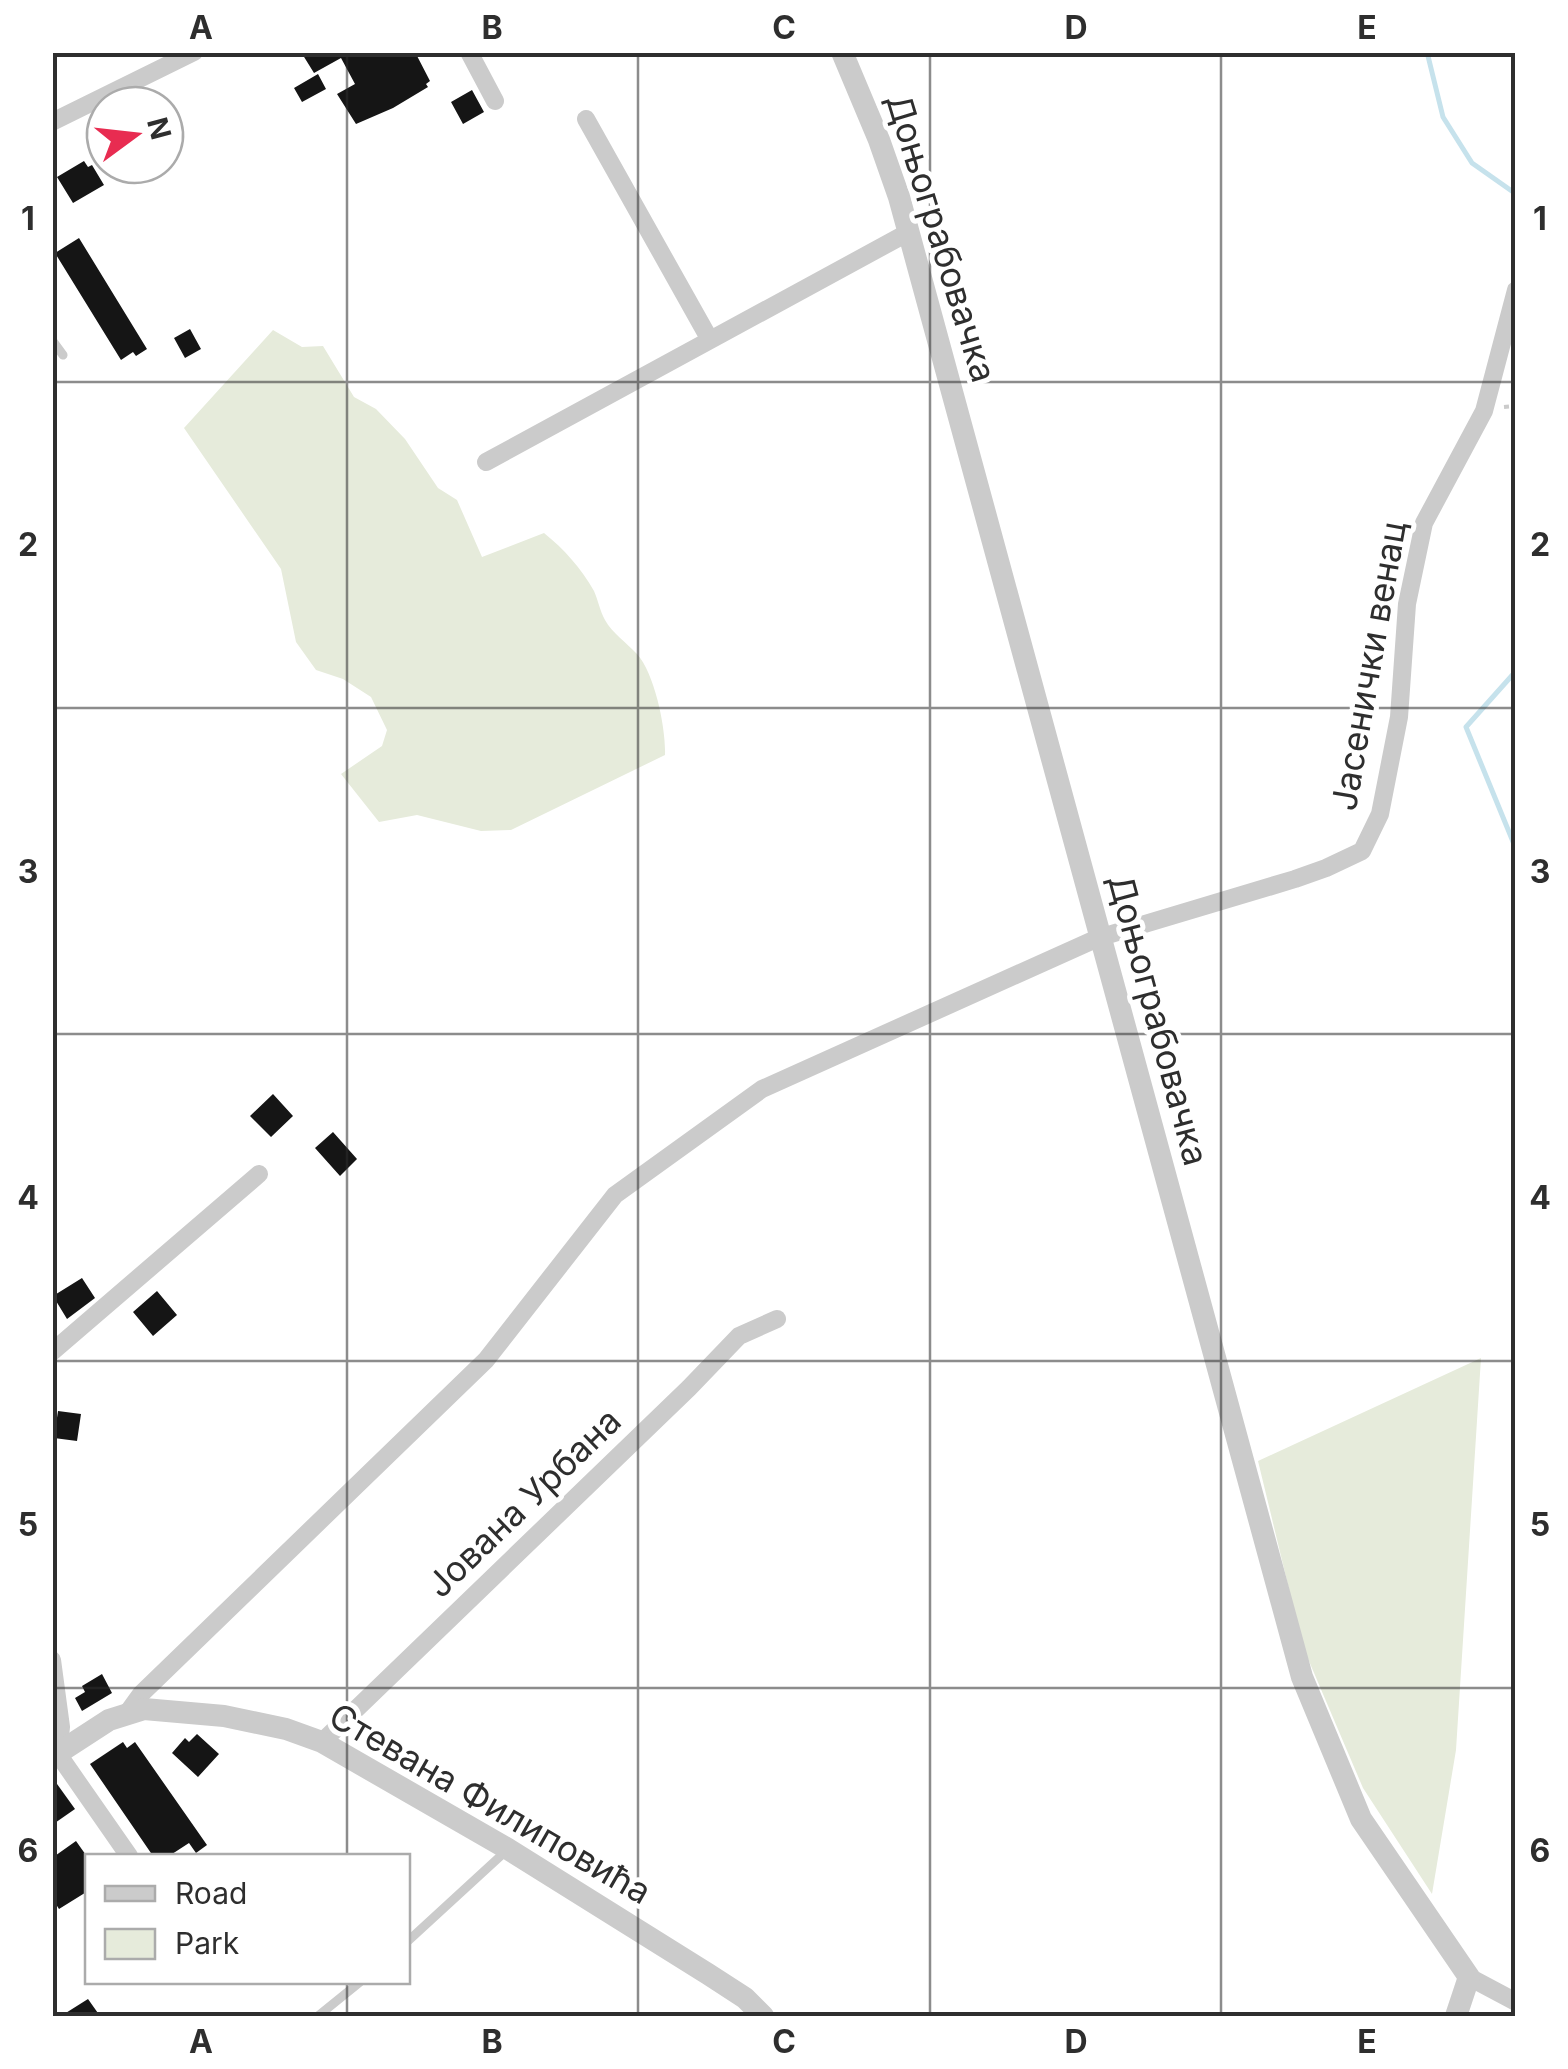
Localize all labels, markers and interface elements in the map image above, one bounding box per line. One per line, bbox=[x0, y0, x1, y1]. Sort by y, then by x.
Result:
text: A bbox=[189, 8, 213, 47]
text: B bbox=[481, 8, 503, 47]
text: C bbox=[772, 8, 796, 47]
text: D bbox=[1064, 8, 1088, 47]
text: E bbox=[1357, 8, 1377, 47]
north arrow bbox=[85, 85, 185, 185]
street label: Доњограбовачка bbox=[878, 88, 1006, 387]
text: N bbox=[140, 114, 178, 143]
text: 1 bbox=[21, 199, 35, 238]
text: 1 bbox=[1533, 199, 1547, 238]
street label: Јасенички венац bbox=[1322, 518, 1414, 814]
text: 2 bbox=[18, 525, 38, 564]
text: 2 bbox=[1530, 525, 1550, 564]
text: 3 bbox=[18, 852, 38, 891]
text: 3 bbox=[1530, 852, 1550, 891]
street label: Доњограбовачка bbox=[1100, 870, 1218, 1170]
text: 4 bbox=[17, 1178, 39, 1217]
text: 4 bbox=[1529, 1178, 1551, 1217]
street label: Јована Урбана bbox=[418, 1399, 629, 1605]
text: 5 bbox=[18, 1505, 38, 1544]
text: 5 bbox=[1530, 1505, 1550, 1544]
street label: Стевана Филиповића bbox=[322, 1694, 659, 1912]
text: 6 bbox=[18, 1831, 38, 1870]
text: 6 bbox=[1530, 1831, 1550, 1870]
legend bbox=[85, 1854, 410, 1984]
text: Road bbox=[175, 1875, 247, 1911]
text: Park bbox=[175, 1925, 240, 1961]
text: A bbox=[189, 2022, 213, 2061]
text: B bbox=[481, 2022, 503, 2061]
text: C bbox=[772, 2022, 796, 2061]
text: D bbox=[1064, 2022, 1088, 2061]
text: E bbox=[1357, 2022, 1377, 2061]

